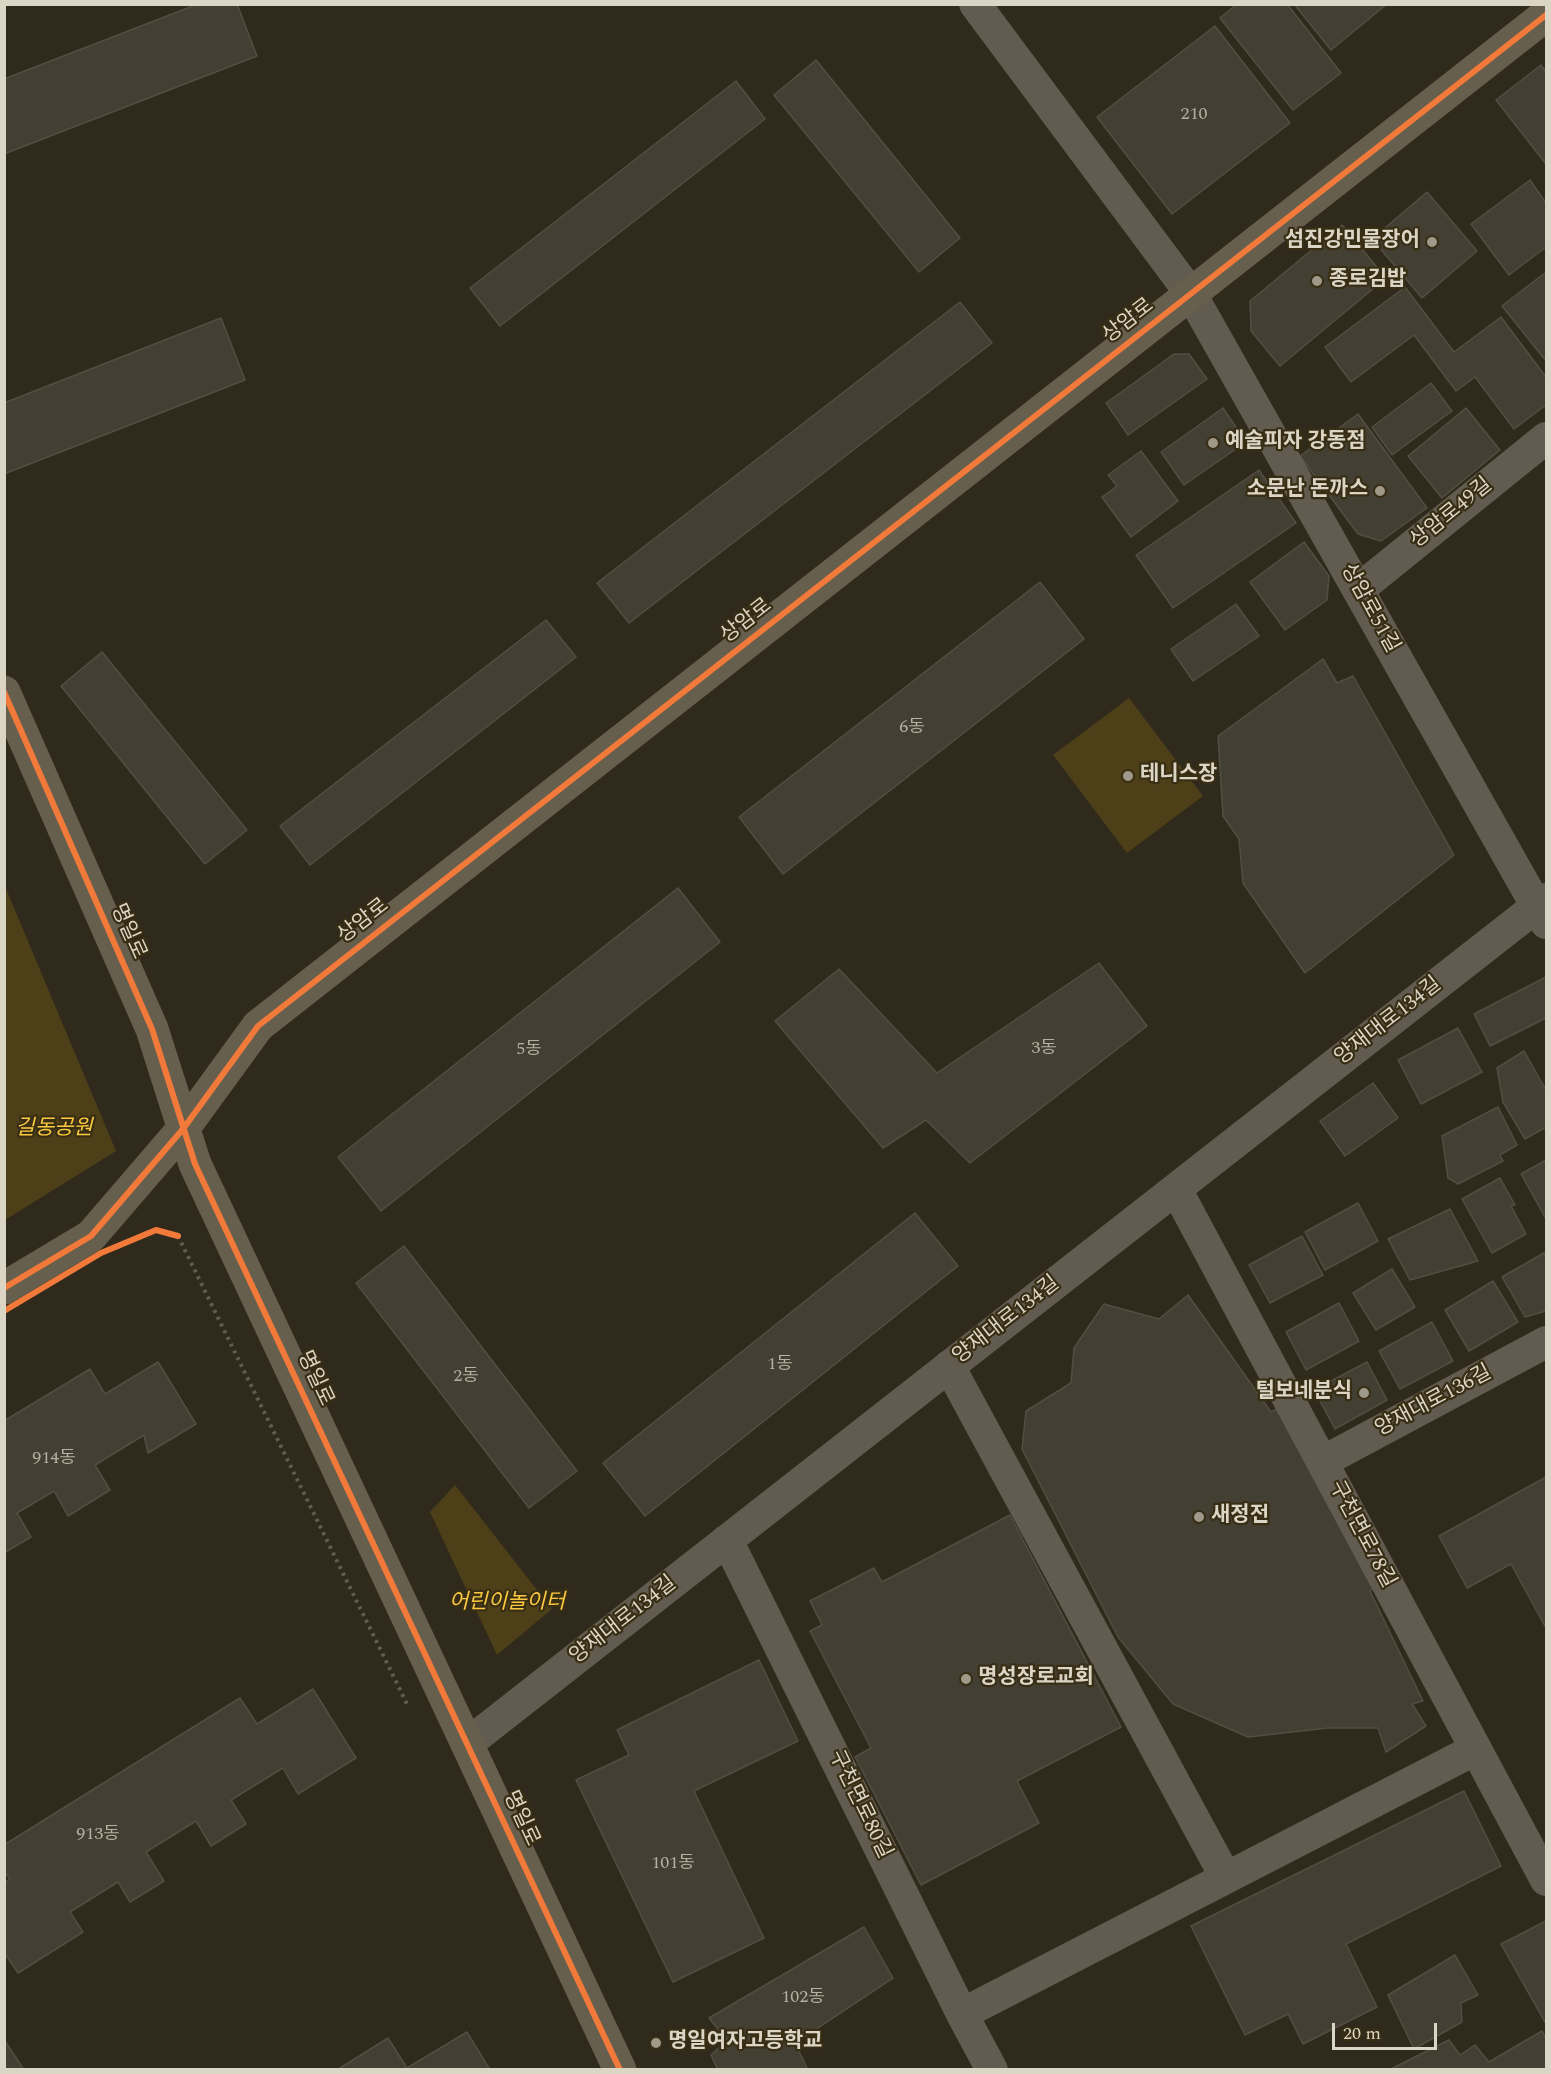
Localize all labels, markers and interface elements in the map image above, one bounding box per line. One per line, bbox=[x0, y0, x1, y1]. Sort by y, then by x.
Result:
house number: 210 bbox=[1181, 104, 1207, 126]
place label: 섬진강민물장어 bbox=[1285, 229, 1420, 255]
marker: 섬진강민물장어 bbox=[1425, 235, 1439, 249]
place label: 종로김밥 bbox=[1329, 268, 1406, 294]
marker: 종로김밥 bbox=[1310, 274, 1324, 288]
street label: 상암로 bbox=[1098, 294, 1160, 350]
place label: 예술피자 강동점 bbox=[1225, 430, 1365, 456]
marker: 예술피자 강동점 bbox=[1206, 436, 1220, 450]
street label: 상암로49길 bbox=[1406, 473, 1498, 555]
place label: 소문난 돈까스 bbox=[1247, 478, 1368, 504]
marker: 소문난 돈까스 bbox=[1373, 484, 1387, 498]
street label: 상암로51길 bbox=[1334, 560, 1404, 658]
street label: 상암로 bbox=[716, 594, 778, 650]
house number: 6동 bbox=[899, 717, 925, 739]
place label: 테니스장 bbox=[1140, 763, 1217, 789]
marker: 테니스장 bbox=[1121, 769, 1135, 783]
street label: 상암로 bbox=[333, 894, 395, 950]
street label: 명일로 bbox=[104, 900, 150, 964]
street label: 양재대로134길 bbox=[1331, 973, 1447, 1071]
house number: 3동 bbox=[1031, 1038, 1057, 1060]
house number: 5동 bbox=[516, 1039, 542, 1061]
park label: 길동공원 bbox=[15, 1117, 93, 1143]
street label: 양재대로134길 bbox=[949, 1272, 1065, 1370]
street label: 명일로 bbox=[290, 1347, 338, 1411]
house number: 1동 bbox=[767, 1354, 793, 1376]
street label: 양재대로136길 bbox=[1372, 1361, 1496, 1443]
house number: 2동 bbox=[453, 1366, 479, 1388]
place label: 털보네분식 bbox=[1255, 1380, 1352, 1406]
marker: 털보네분식 bbox=[1357, 1386, 1371, 1400]
house number: 914동 bbox=[32, 1448, 76, 1470]
street label: 구천면로78길 bbox=[1322, 1477, 1400, 1593]
place label: 새정전 bbox=[1211, 1504, 1269, 1530]
marker: 새정전 bbox=[1192, 1510, 1206, 1524]
street label: 양재대로134길 bbox=[566, 1572, 682, 1670]
park label: 어린이놀이터 bbox=[449, 1591, 565, 1617]
place label: 명성장로교회 bbox=[978, 1666, 1094, 1692]
marker: 명성장로교회 bbox=[959, 1672, 973, 1686]
street label: 구천면로80길 bbox=[822, 1747, 896, 1863]
street label: 명일로 bbox=[496, 1787, 544, 1851]
house number: 913동 bbox=[76, 1824, 120, 1846]
house number: 101동 bbox=[651, 1853, 695, 1875]
house number: 102동 bbox=[781, 1987, 825, 2009]
scale bar bbox=[1335, 2011, 1440, 2049]
text: 20 m bbox=[1343, 2020, 1381, 2047]
place label: 명일여자고등학교 bbox=[668, 2030, 823, 2056]
marker: 명일여자고등학교 bbox=[649, 2036, 663, 2050]

